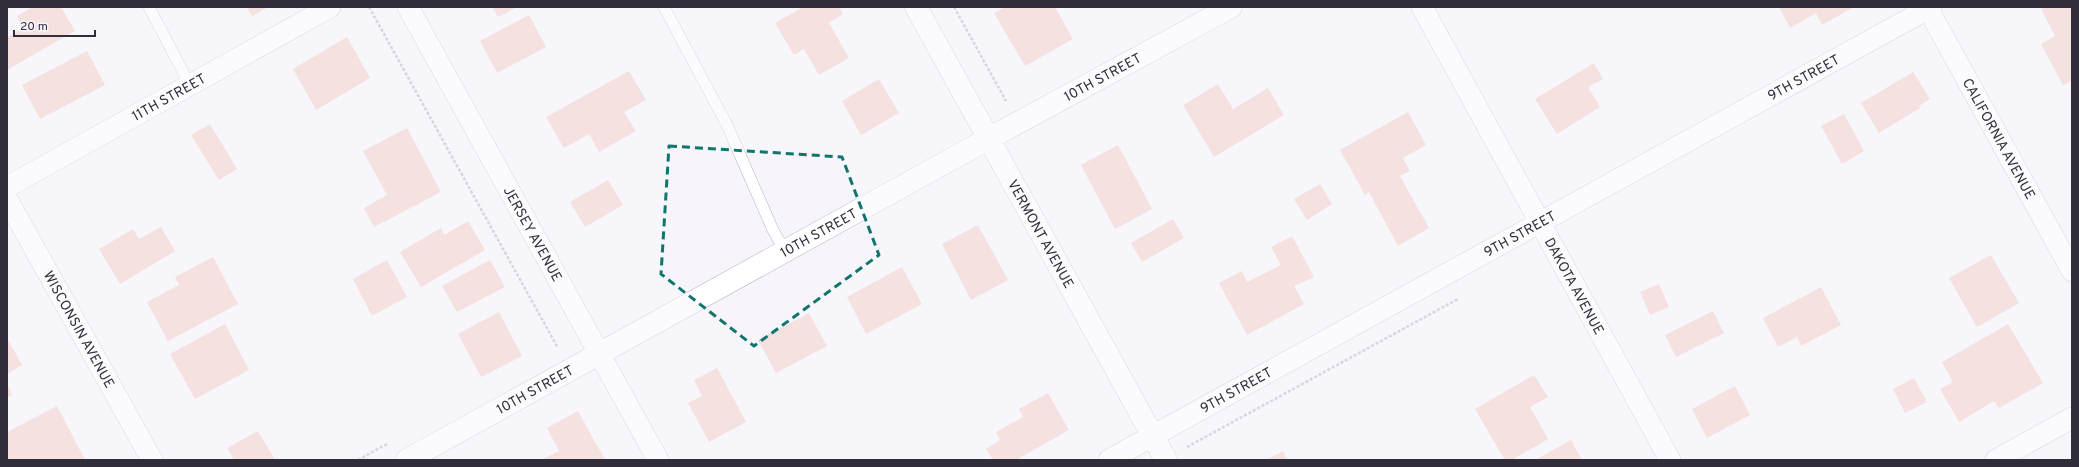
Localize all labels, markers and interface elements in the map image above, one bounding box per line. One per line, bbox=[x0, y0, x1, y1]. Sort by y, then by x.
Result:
scale bar bbox=[14, 12, 95, 38]
text: 20 m bbox=[20, 19, 48, 35]
street label: 10TH STREET bbox=[1062, 50, 1145, 106]
street label: 9TH STREET bbox=[1765, 52, 1843, 105]
street label: 11TH STREET bbox=[129, 71, 209, 126]
street label: CALIFORNIA AVENUE bbox=[1958, 76, 2038, 203]
street label: VERMONT AVENUE bbox=[1003, 177, 1077, 292]
street label: JERSEY AVENUE bbox=[499, 184, 565, 285]
street label: 10TH STREET bbox=[778, 206, 861, 262]
street label: 9TH STREET bbox=[1482, 208, 1559, 262]
street label: DAKOTA AVENUE bbox=[1540, 235, 1607, 338]
street label: WISCONSIN AVENUE bbox=[39, 268, 117, 391]
street label: 10TH STREET bbox=[494, 363, 577, 419]
street label: 9TH STREET bbox=[1198, 365, 1276, 418]

